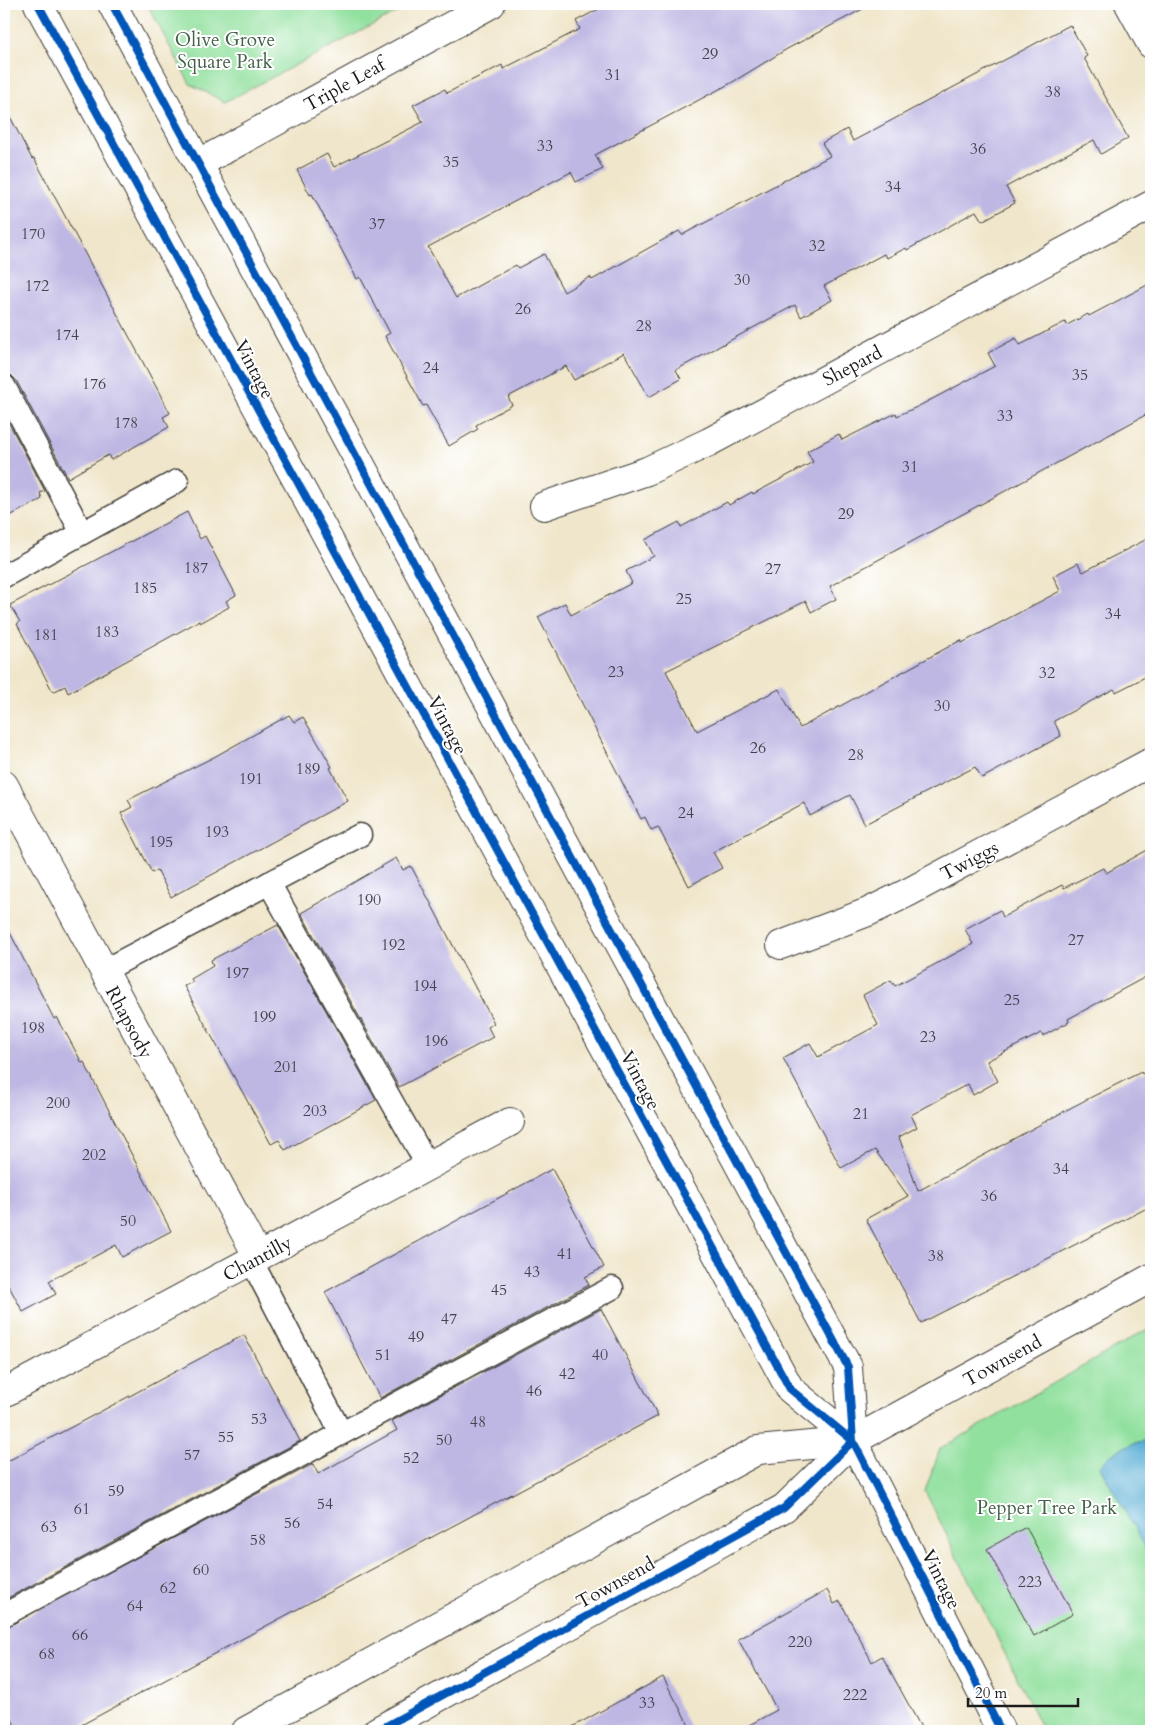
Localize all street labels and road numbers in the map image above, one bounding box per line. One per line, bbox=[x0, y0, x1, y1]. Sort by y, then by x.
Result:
street label: Triple Leaf bbox=[299, 50, 393, 118]
street label: Vintage bbox=[228, 335, 281, 404]
street label: Shepard bbox=[818, 339, 887, 392]
street label: Vintage bbox=[421, 691, 474, 760]
street label: Twiggs bbox=[936, 835, 1003, 887]
street label: Rhapsody bbox=[99, 982, 159, 1063]
street label: Vintage bbox=[614, 1046, 667, 1115]
street label: Chantilly bbox=[218, 1230, 297, 1288]
street label: Townsend bbox=[959, 1329, 1046, 1393]
street label: Vintage bbox=[915, 1545, 967, 1614]
street label: Townsend bbox=[572, 1551, 659, 1615]

